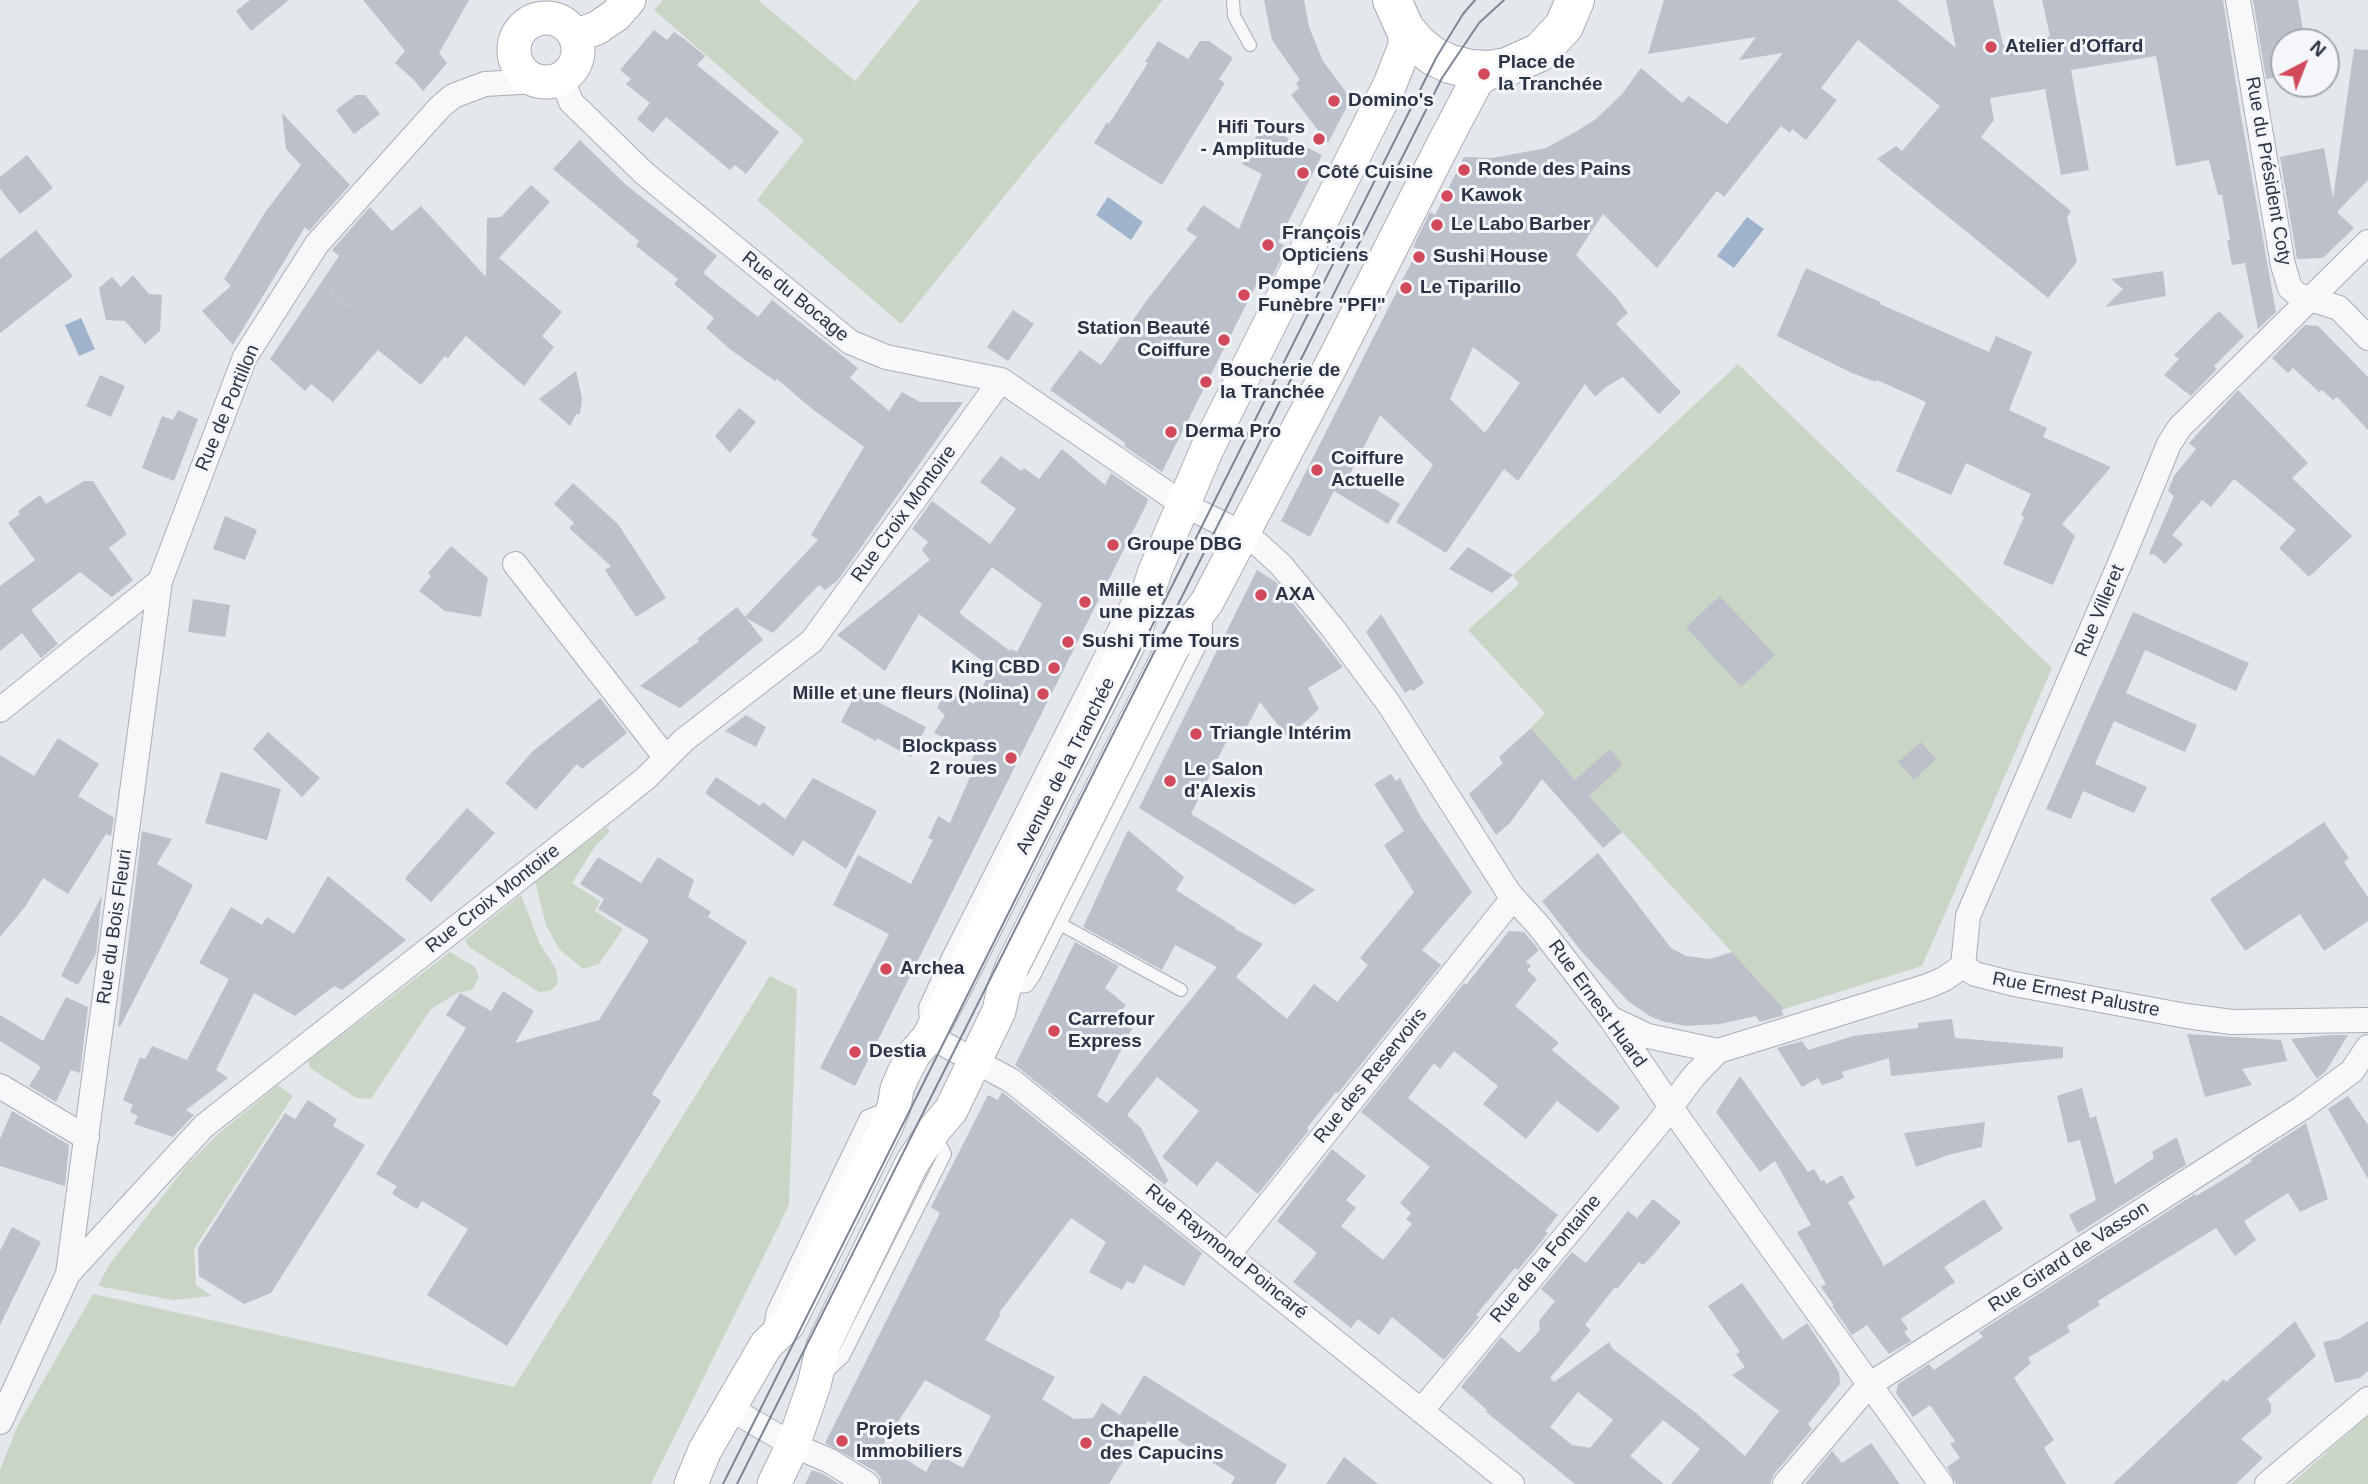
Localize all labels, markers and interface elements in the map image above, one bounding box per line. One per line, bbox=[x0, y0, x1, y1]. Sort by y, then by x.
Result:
north arrow bbox=[2270, 28, 2340, 98]
place label: Atelier d’Offard bbox=[2005, 36, 2143, 58]
text: N bbox=[2306, 36, 2330, 61]
marker: Atelier d’Offard bbox=[1983, 39, 1999, 55]
place label: Place de la Tranchée bbox=[1498, 52, 1603, 96]
marker: Place de la Tranchée bbox=[1476, 66, 1492, 82]
street label: Rue du Président Coty bbox=[2240, 75, 2296, 267]
place label: Domino's bbox=[1348, 90, 1434, 112]
marker: Domino's bbox=[1326, 93, 1342, 109]
place label: Hifi Tours - Amplitude bbox=[1201, 117, 1305, 161]
marker: Hifi Tours - Amplitude bbox=[1311, 131, 1327, 147]
place label: Ronde des Pains bbox=[1478, 159, 1631, 181]
place label: Côté Cuisine bbox=[1317, 162, 1433, 184]
marker: Ronde des Pains bbox=[1456, 162, 1472, 178]
marker: Côté Cuisine bbox=[1295, 165, 1311, 181]
place label: Kawok bbox=[1461, 185, 1522, 207]
marker: Kawok bbox=[1439, 188, 1455, 204]
place label: Le Labo Barber bbox=[1451, 214, 1590, 236]
marker: Le Labo Barber bbox=[1429, 217, 1445, 233]
place label: François Opticiens bbox=[1282, 223, 1369, 267]
marker: François Opticiens bbox=[1260, 237, 1276, 253]
place label: Sushi House bbox=[1433, 246, 1548, 268]
street label: Rue du Bocage bbox=[737, 247, 853, 347]
marker: Sushi House bbox=[1411, 249, 1427, 265]
place label: Pompe Funèbre "PFI" bbox=[1258, 273, 1386, 317]
place label: Le Tiparillo bbox=[1420, 277, 1521, 299]
marker: Le Tiparillo bbox=[1398, 280, 1414, 296]
marker: Pompe Funèbre "PFI" bbox=[1236, 287, 1252, 303]
place label: Station Beauté Coiffure bbox=[1077, 318, 1210, 362]
marker: Station Beauté Coiffure bbox=[1216, 332, 1232, 348]
street label: Rue de Portillon bbox=[191, 341, 265, 475]
place label: Boucherie de la Tranchée bbox=[1220, 360, 1340, 404]
marker: Boucherie de la Tranchée bbox=[1198, 374, 1214, 390]
place label: Derma Pro bbox=[1185, 421, 1281, 443]
marker: Derma Pro bbox=[1163, 424, 1179, 440]
street label: Rue Croix Montoire bbox=[847, 441, 961, 587]
place label: Coiffure Actuelle bbox=[1331, 448, 1405, 492]
marker: Coiffure Actuelle bbox=[1309, 462, 1325, 478]
place label: Groupe DBG bbox=[1127, 534, 1242, 556]
marker: Groupe DBG bbox=[1105, 537, 1121, 553]
street label: Rue Villeret bbox=[2070, 562, 2130, 660]
place label: Mille et une pizzas bbox=[1099, 580, 1195, 624]
place label: AXA bbox=[1275, 584, 1315, 606]
marker: AXA bbox=[1253, 587, 1269, 603]
marker: Mille et une pizzas bbox=[1077, 594, 1093, 610]
place label: Sushi Time Tours bbox=[1082, 631, 1240, 653]
marker: Sushi Time Tours bbox=[1060, 634, 1076, 650]
place label: King CBD bbox=[951, 657, 1040, 679]
marker: King CBD bbox=[1046, 660, 1062, 676]
street label: Avenue de la Tranchée bbox=[1011, 674, 1121, 858]
place label: Mille et une fleurs (Nolina) bbox=[793, 683, 1029, 705]
marker: Mille et une fleurs (Nolina) bbox=[1035, 686, 1051, 702]
place label: Triangle Intérim bbox=[1210, 723, 1351, 745]
marker: Triangle Intérim bbox=[1188, 726, 1204, 742]
place label: Blockpass 2 roues bbox=[902, 736, 997, 780]
marker: Blockpass 2 roues bbox=[1003, 750, 1019, 766]
place label: Le Salon d'Alexis bbox=[1184, 759, 1263, 803]
marker: Le Salon d'Alexis bbox=[1162, 773, 1178, 789]
street label: Rue Croix Montoire bbox=[421, 840, 565, 958]
street label: Rue du Bois Fleuri bbox=[93, 848, 137, 1006]
street label: Rue Ernest Huard bbox=[1543, 936, 1651, 1072]
place label: Archea bbox=[900, 958, 964, 980]
marker: Archea bbox=[878, 961, 894, 977]
street label: Rue Ernest Palustre bbox=[1990, 968, 2162, 1022]
street label: Rue des Reservoirs bbox=[1310, 1004, 1432, 1148]
place label: Carrefour Express bbox=[1068, 1009, 1155, 1053]
marker: Carrefour Express bbox=[1046, 1023, 1062, 1039]
place label: Destia bbox=[869, 1041, 926, 1063]
marker: Destia bbox=[847, 1044, 863, 1060]
street label: Rue Raymond Poincaré bbox=[1140, 1180, 1312, 1324]
street label: Rue de la Fontaine bbox=[1486, 1190, 1606, 1328]
street label: Rue Girard de Vasson bbox=[1985, 1197, 2153, 1317]
place label: Projets Immobiliers bbox=[856, 1419, 963, 1463]
place label: Chapelle des Capucins bbox=[1100, 1421, 1224, 1465]
marker: Projets Immobiliers bbox=[834, 1433, 850, 1449]
marker: Chapelle des Capucins bbox=[1078, 1435, 1094, 1451]

